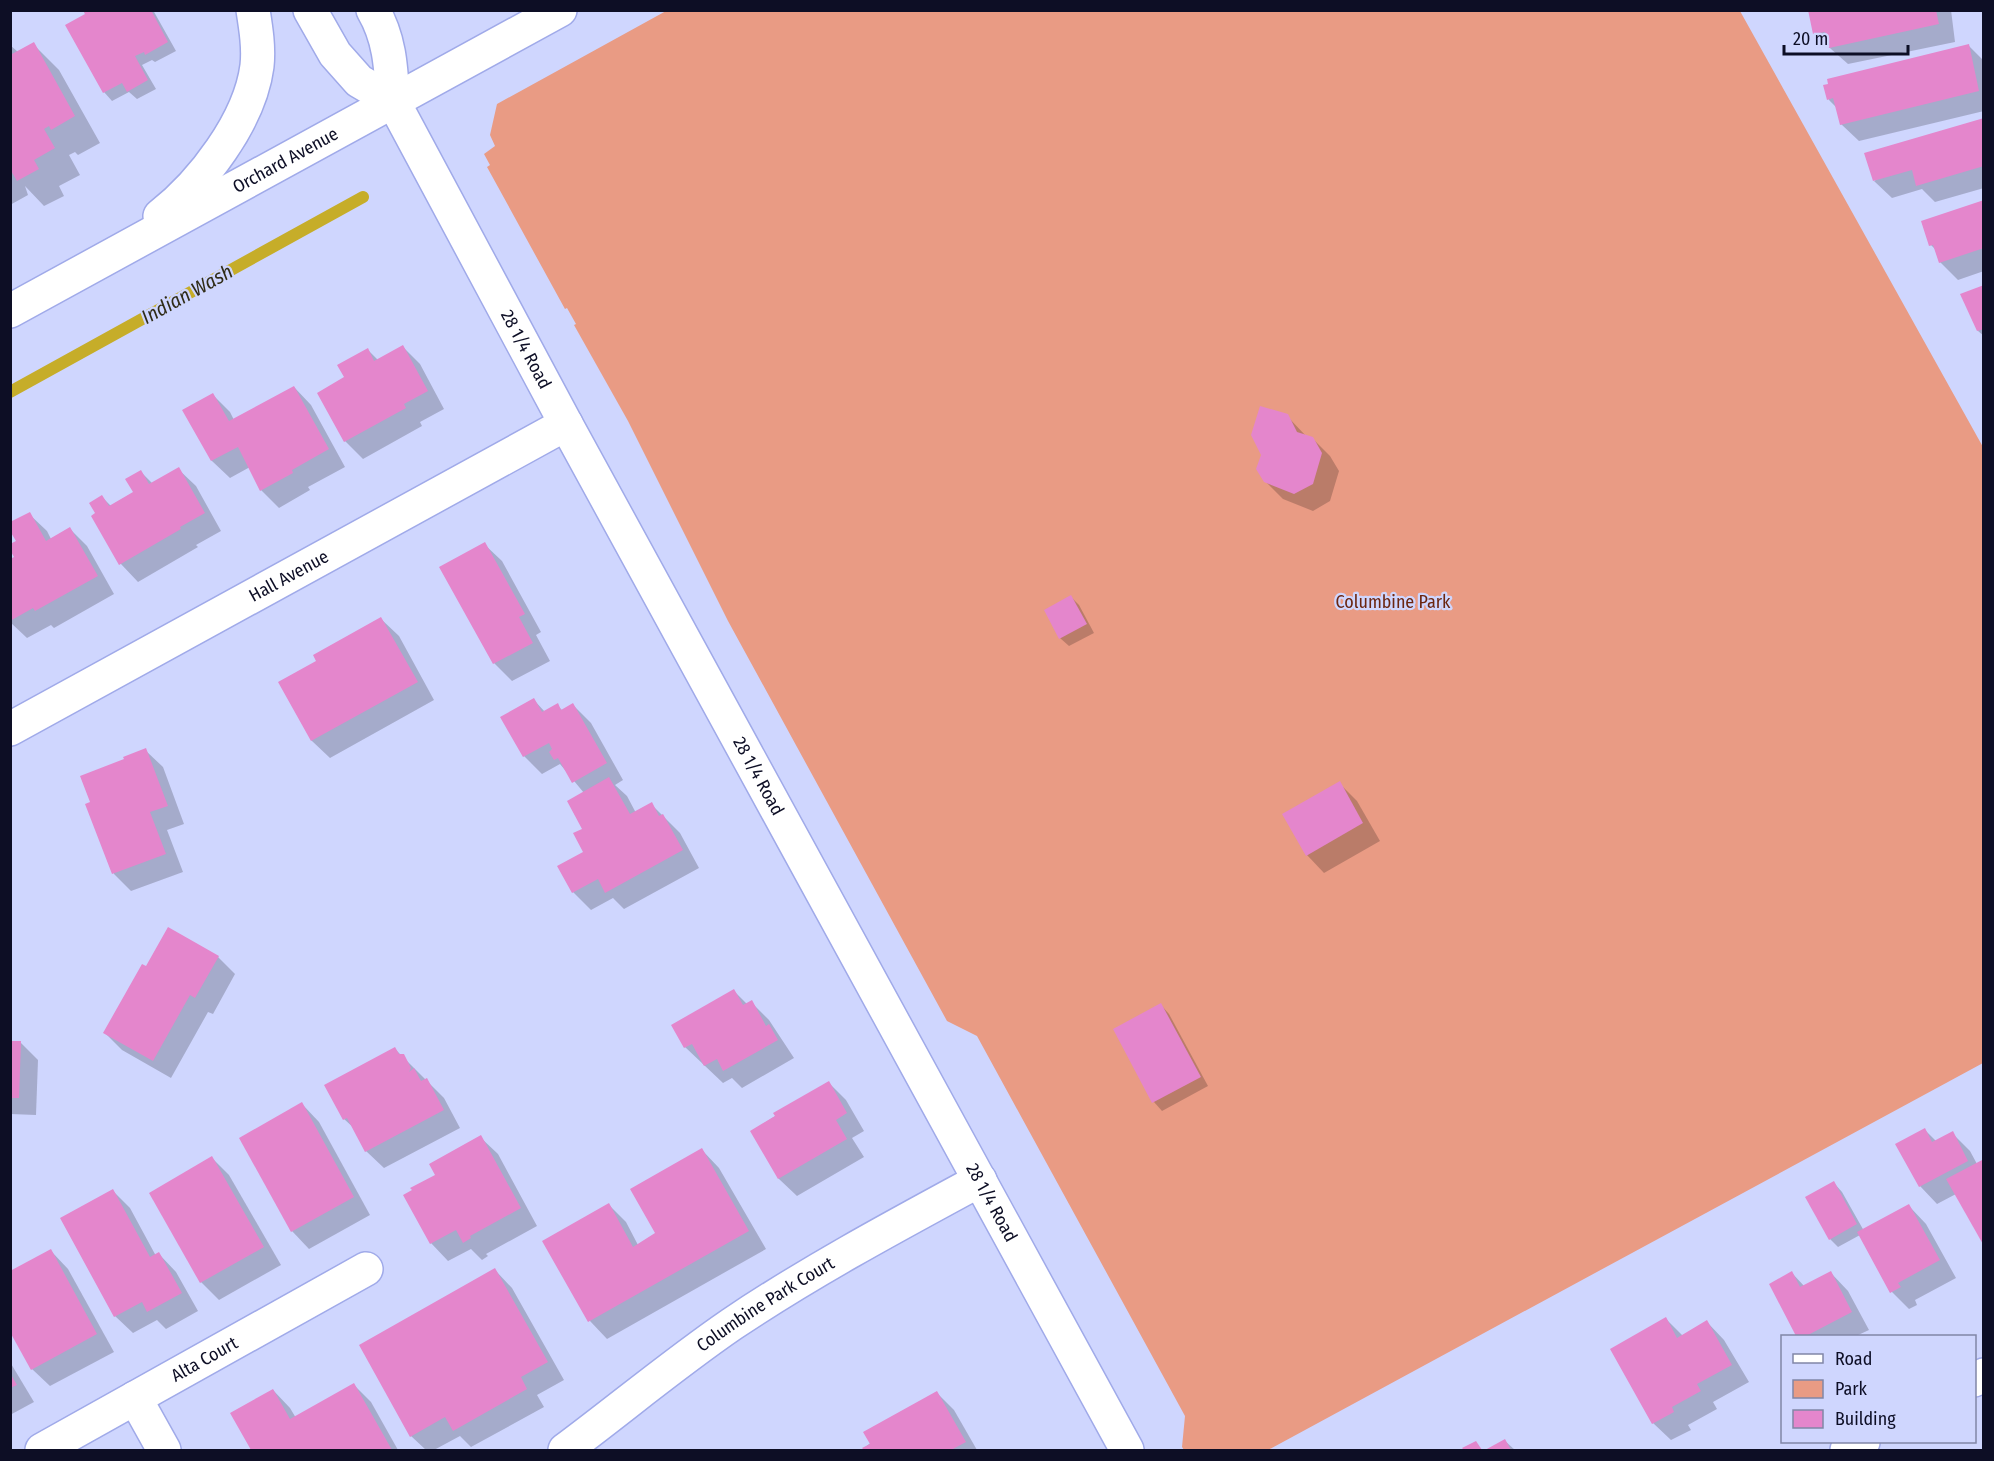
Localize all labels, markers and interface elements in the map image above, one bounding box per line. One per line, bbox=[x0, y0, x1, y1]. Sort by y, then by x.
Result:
scale bar bbox=[1784, 18, 1908, 56]
text: 20 m bbox=[1793, 28, 1828, 50]
street label: Orchard Avenue bbox=[229, 122, 342, 198]
water label: Indian Wash bbox=[137, 259, 237, 329]
street label: 28 1/4 Road bbox=[496, 306, 556, 393]
street label: Hall Avenue bbox=[245, 545, 333, 607]
park label: Columbine Park bbox=[1336, 591, 1451, 613]
street label: 28 1/4 Road bbox=[728, 733, 789, 819]
street label: 28 1/4 Road bbox=[961, 1160, 1022, 1246]
street label: Columbine Park Court bbox=[692, 1252, 838, 1356]
street label: Alta Court bbox=[167, 1332, 242, 1387]
legend bbox=[1781, 1335, 1976, 1443]
text: Road bbox=[1835, 1348, 1872, 1370]
text: Park bbox=[1835, 1378, 1868, 1400]
text: Building bbox=[1835, 1408, 1896, 1430]

